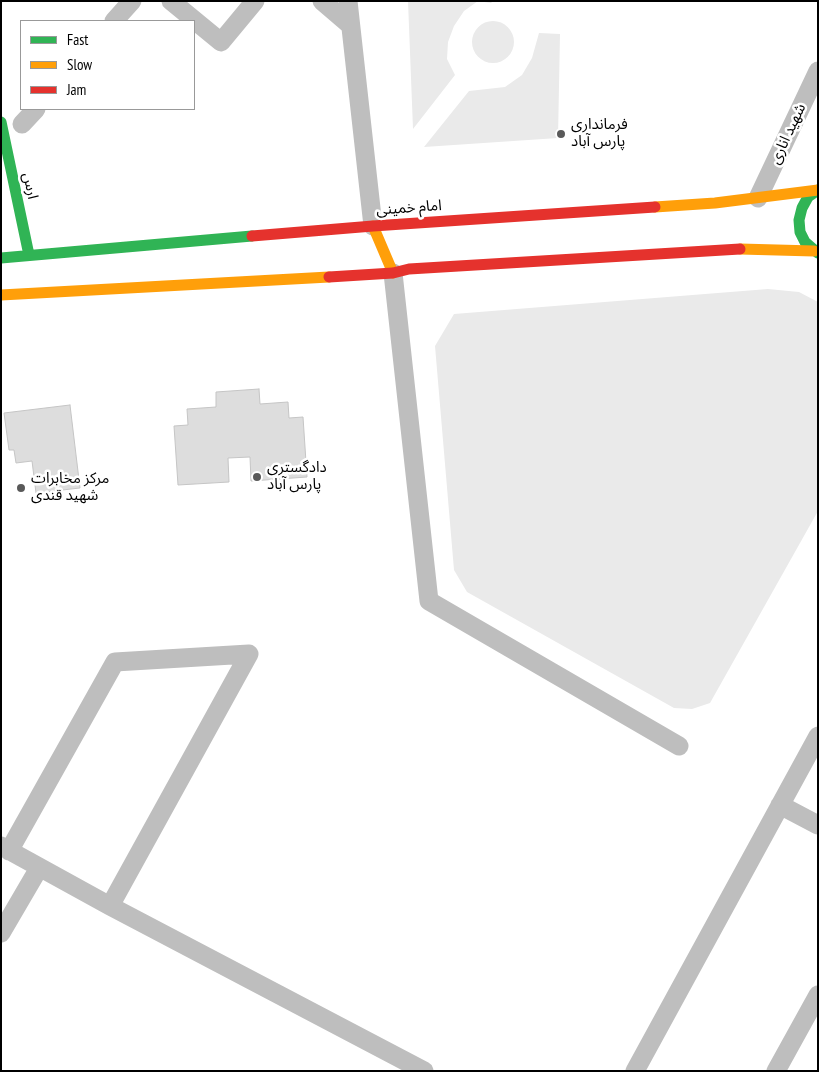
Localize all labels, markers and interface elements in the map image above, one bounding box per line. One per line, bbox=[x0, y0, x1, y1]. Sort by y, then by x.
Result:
legend bbox=[20, 20, 195, 110]
text: Fast bbox=[67, 30, 88, 49]
text: Slow bbox=[67, 55, 92, 74]
text: Jam bbox=[67, 80, 86, 99]
street label: شهید اناری bbox=[766, 101, 810, 167]
place label: فرمانداری پارس آباد bbox=[571, 116, 628, 151]
marker: فرمانداری پارس آباد bbox=[555, 128, 567, 140]
street label: ارس bbox=[18, 171, 42, 201]
street label: امام خمینی bbox=[376, 197, 442, 219]
place label: دادگستری پارس آباد bbox=[267, 459, 327, 494]
place label: مرکز مخابرات شهید قندی bbox=[31, 470, 109, 505]
marker: دادگستری پارس آباد bbox=[251, 471, 263, 483]
marker: مرکز مخابرات شهید قندی bbox=[15, 482, 27, 494]

